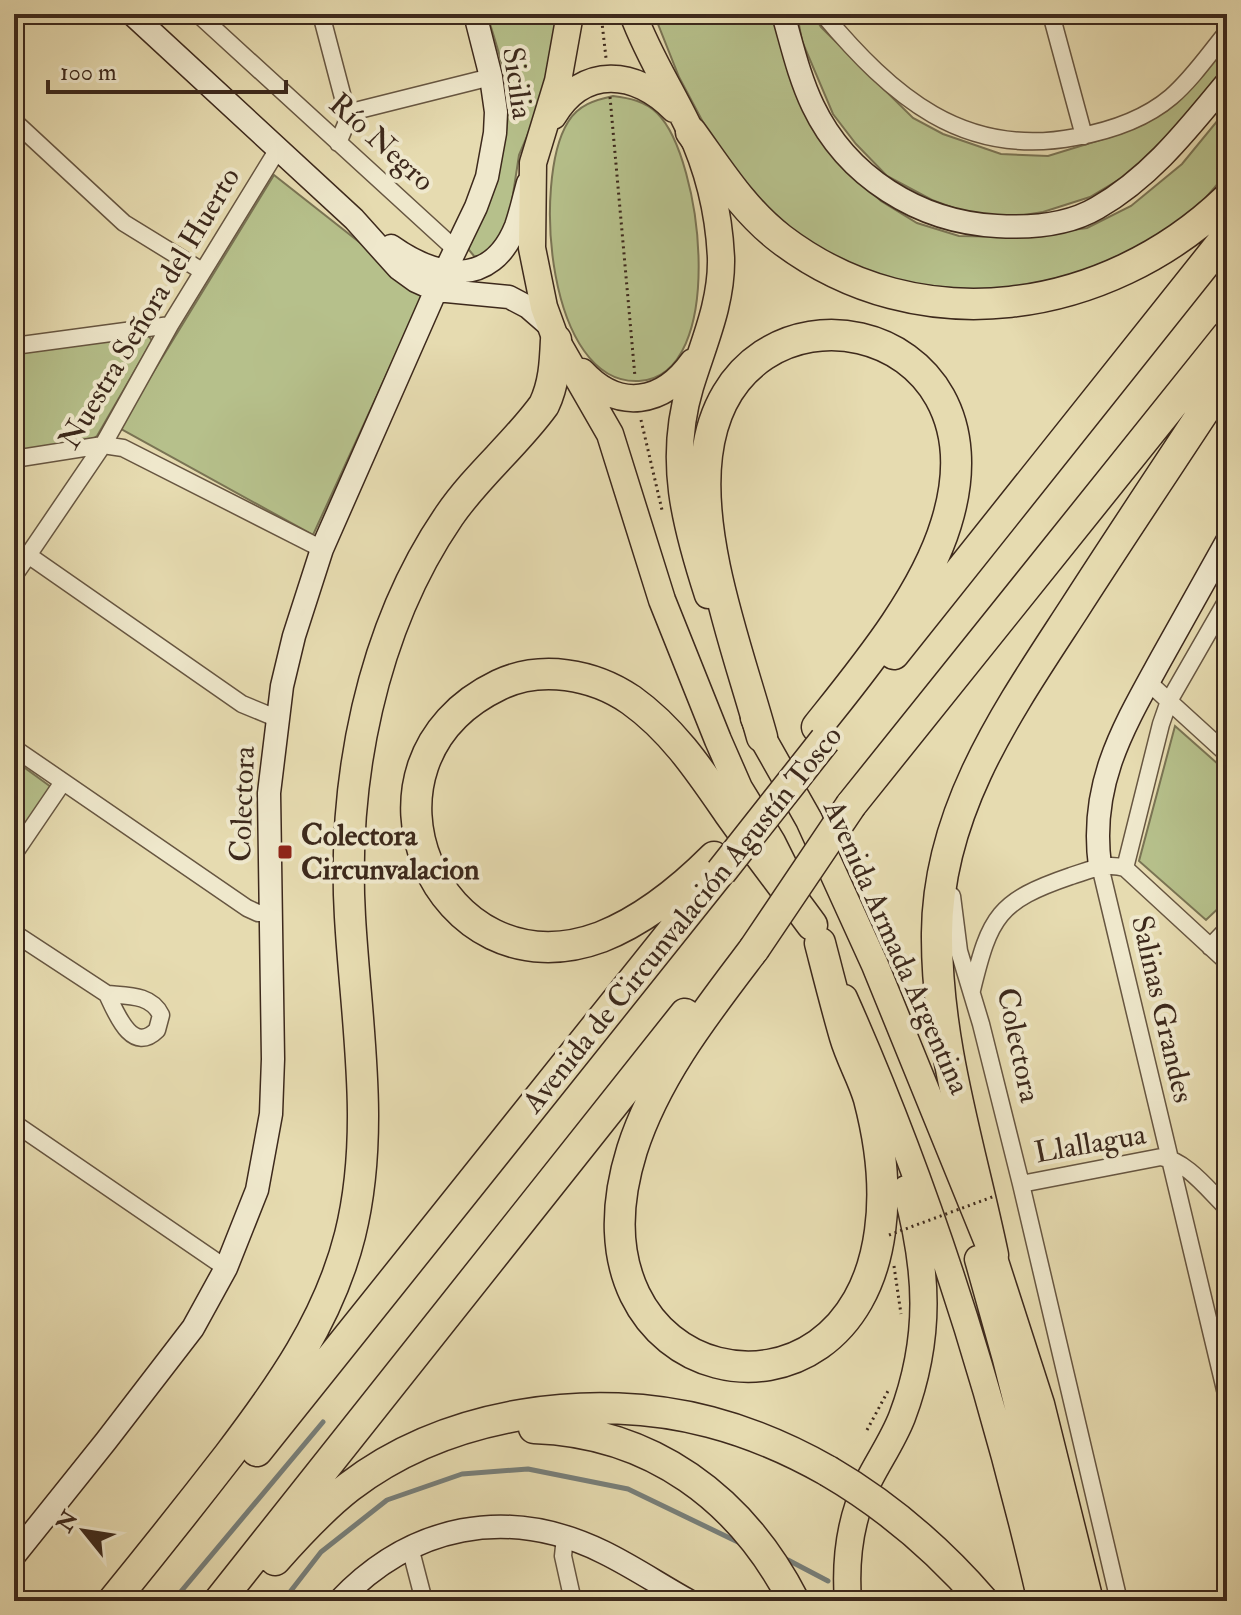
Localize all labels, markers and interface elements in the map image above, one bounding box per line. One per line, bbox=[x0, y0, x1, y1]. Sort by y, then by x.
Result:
scale bar bbox=[48, 44, 286, 94]
street label: Sicilia bbox=[494, 45, 541, 122]
text: 100 m bbox=[60, 57, 117, 88]
street label: Río Negro bbox=[321, 85, 442, 199]
street label: Nuestra Señora del Huerto bbox=[51, 161, 248, 456]
street label: Avenida de Circunvalación Agustín Tosco bbox=[514, 718, 850, 1121]
street label: Colectora bbox=[222, 745, 263, 863]
street label: Avenida Armada Argentina bbox=[815, 794, 978, 1100]
place label: Colectora Circunvalacion bbox=[301, 817, 480, 888]
marker: Colectora Circunvalacion bbox=[276, 843, 294, 861]
street label: Salinas Grandes bbox=[1123, 912, 1202, 1106]
street label: Colectora bbox=[988, 984, 1049, 1106]
street label: Llallagua bbox=[1032, 1115, 1149, 1171]
north arrow bbox=[44, 1491, 124, 1571]
text: N bbox=[50, 1506, 85, 1538]

